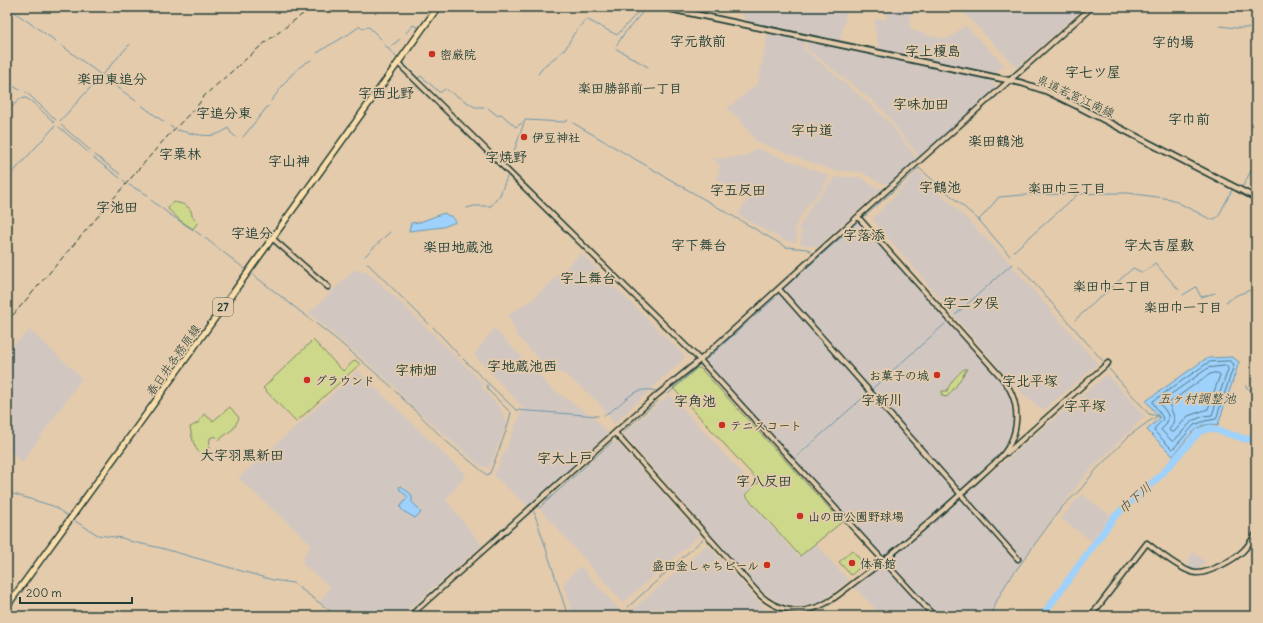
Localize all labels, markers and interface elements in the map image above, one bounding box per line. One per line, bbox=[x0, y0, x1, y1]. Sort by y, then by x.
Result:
district label: 字元散前 bbox=[670, 32, 726, 50]
district label: 字的場 bbox=[1152, 33, 1194, 51]
district label: 字上榎島 bbox=[905, 42, 961, 60]
place label: 密厳院 bbox=[440, 47, 476, 62]
marker: 密厳院 bbox=[427, 49, 437, 59]
district label: 字七ツ屋 bbox=[1065, 63, 1121, 81]
district label: 楽田東追分 bbox=[77, 70, 147, 88]
street label: 県道若宮江南線 bbox=[1035, 71, 1117, 121]
district label: 楽田勝部前一丁目 bbox=[578, 80, 682, 97]
district label: 字西北野 bbox=[358, 84, 414, 102]
district label: 字味加田 bbox=[893, 95, 949, 113]
district label: 字追分東 bbox=[196, 104, 252, 122]
district label: 字巾前 bbox=[1168, 110, 1210, 128]
district label: 字中道 bbox=[791, 121, 833, 139]
place label: 伊豆神社 bbox=[532, 130, 580, 145]
marker: 伊豆神社 bbox=[519, 132, 529, 142]
district label: 楽田鶴池 bbox=[968, 132, 1024, 150]
district label: 字栗林 bbox=[159, 145, 202, 163]
district label: 字焼野 bbox=[485, 148, 527, 166]
district label: 字山神 bbox=[268, 152, 310, 170]
district label: 字鶴池 bbox=[919, 178, 961, 196]
district label: 楽田巾三丁目 bbox=[1028, 180, 1106, 197]
district label: 字五反田 bbox=[710, 181, 766, 199]
district label: 字池田 bbox=[96, 198, 138, 216]
district label: 字追分 bbox=[231, 224, 273, 242]
district label: 字落添 bbox=[843, 226, 885, 244]
district label: 字下舞台 bbox=[671, 236, 727, 254]
district label: 字太吉屋敷 bbox=[1124, 236, 1194, 254]
district label: 楽田地蔵池 bbox=[423, 238, 493, 256]
district label: 字上舞台 bbox=[560, 269, 616, 287]
district label: 楽田巾二丁目 bbox=[1073, 278, 1151, 295]
district label: 字二タ俣 bbox=[943, 294, 999, 312]
road number: 27 bbox=[213, 298, 233, 316]
district label: 楽田巾一丁目 bbox=[1144, 299, 1222, 316]
street label: 春日井各務原線 bbox=[143, 321, 203, 399]
district label: 字地蔵池西 bbox=[487, 357, 557, 375]
district label: 字柿畑 bbox=[395, 361, 437, 379]
place label: お菓子の城 bbox=[869, 368, 929, 383]
marker: お菓子の城 bbox=[932, 370, 942, 380]
district label: 字北平塚 bbox=[1002, 372, 1058, 390]
place label: グラウンド bbox=[315, 373, 375, 388]
marker: グラウンド bbox=[302, 375, 312, 385]
water label: 五ヶ村調整池 bbox=[1158, 390, 1237, 407]
district label: 字新川 bbox=[861, 391, 903, 409]
district label: 字角池 bbox=[674, 392, 716, 410]
district label: 字平塚 bbox=[1064, 397, 1106, 415]
place label: テニスコート bbox=[730, 418, 802, 433]
marker: テニスコート bbox=[717, 420, 727, 430]
district label: 大字羽黒新田 bbox=[200, 446, 284, 464]
district label: 字大上戸 bbox=[537, 449, 593, 467]
district label: 字八反田 bbox=[736, 472, 792, 490]
water label: 巾下川 bbox=[1115, 479, 1155, 517]
place label: 山の田公園野球場 bbox=[808, 509, 904, 524]
marker: 山の田公園野球場 bbox=[795, 511, 805, 521]
place label: 体育館 bbox=[860, 556, 896, 571]
place label: 盛田金しゃちビール bbox=[652, 558, 759, 573]
marker: 体育館 bbox=[847, 558, 857, 568]
marker: 盛田金しゃちビール bbox=[762, 560, 772, 570]
scale bar bbox=[20, 579, 132, 605]
text: 200 m bbox=[26, 585, 62, 600]

